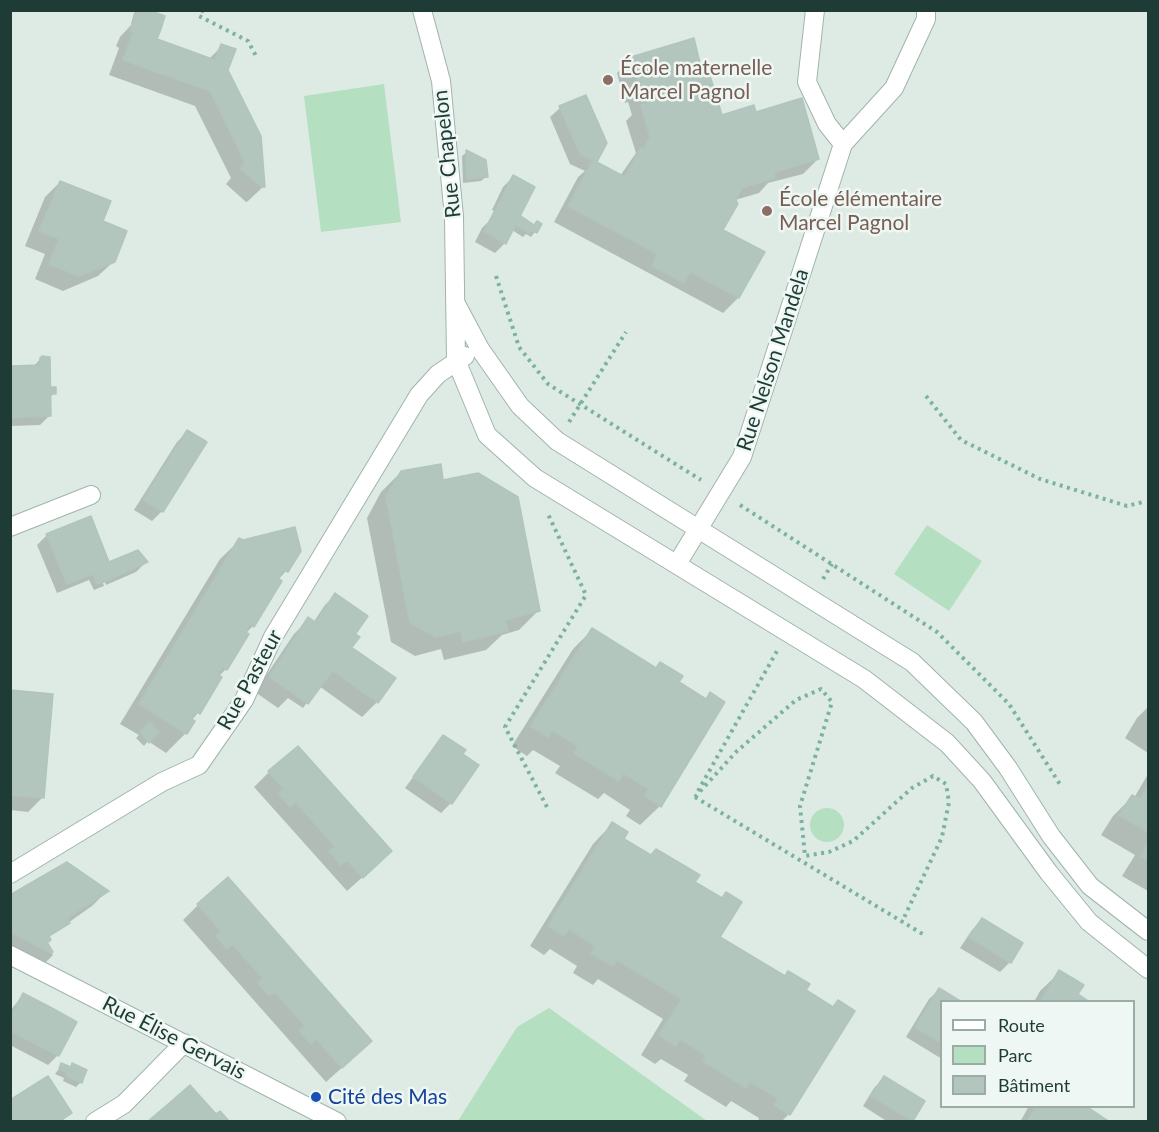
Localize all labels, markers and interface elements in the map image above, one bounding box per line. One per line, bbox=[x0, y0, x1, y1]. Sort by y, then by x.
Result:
place label: École maternelle Marcel Pagnol bbox=[620, 55, 772, 105]
marker: École maternelle Marcel Pagnol bbox=[601, 73, 615, 87]
street label: Rue Chapelon bbox=[428, 89, 466, 219]
place label: École élémentaire Marcel Pagnol bbox=[779, 186, 942, 236]
marker: École élémentaire Marcel Pagnol bbox=[760, 204, 774, 218]
street label: Rue Nelson Mandela bbox=[732, 266, 814, 454]
street label: Rue Pasteur bbox=[212, 626, 288, 734]
street label: Rue Élise Gervais bbox=[98, 991, 250, 1085]
legend bbox=[940, 1000, 1135, 1108]
text: Route bbox=[998, 1014, 1045, 1036]
text: Parc bbox=[998, 1044, 1032, 1066]
text: Bâtiment bbox=[998, 1074, 1070, 1096]
place label: Cité des Mas bbox=[328, 1084, 447, 1110]
marker: Cité des Mas bbox=[309, 1090, 323, 1104]

